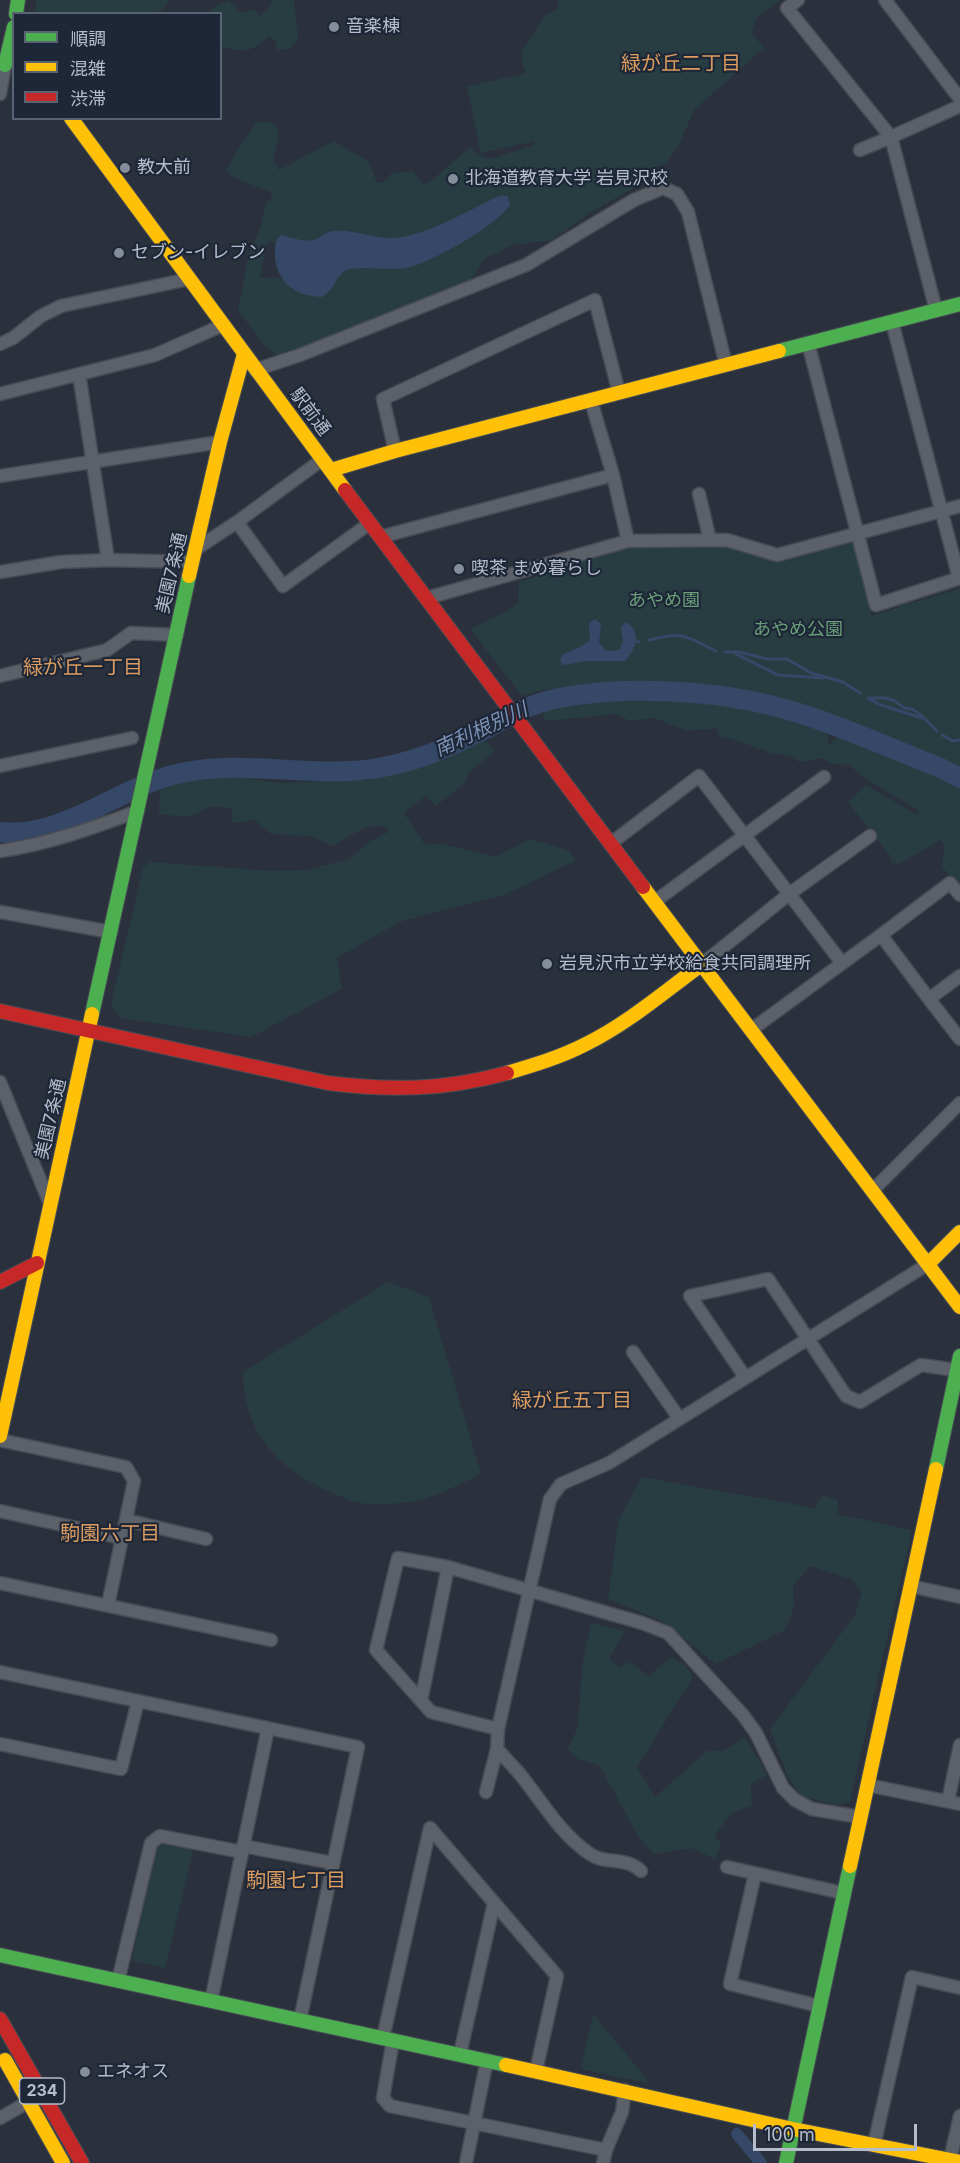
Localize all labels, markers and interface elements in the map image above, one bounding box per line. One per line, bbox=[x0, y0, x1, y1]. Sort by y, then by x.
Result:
legend bbox=[12, 12, 222, 120]
place label: 音楽棟 bbox=[346, 16, 400, 38]
marker: 音楽棟 bbox=[327, 20, 341, 34]
text: 順調 bbox=[70, 28, 106, 49]
district label: 緑が丘二丁目 bbox=[621, 52, 741, 76]
text: 混雑 bbox=[70, 58, 106, 79]
text: 渋滞 bbox=[70, 88, 106, 109]
place label: 教大前 bbox=[137, 157, 191, 179]
marker: 教大前 bbox=[118, 161, 132, 175]
place label: 北海道教育大学 岩見沢校 bbox=[465, 168, 668, 190]
marker: 北海道教育大学 岩見沢校 bbox=[446, 172, 460, 186]
place label: セブン-イレブン bbox=[131, 242, 265, 264]
marker: セブン-イレブン bbox=[112, 246, 126, 260]
street label: 駅前通 bbox=[285, 384, 335, 440]
street label: 美園7条通 bbox=[152, 531, 192, 615]
place label: 喫茶 まめ暮らし bbox=[471, 558, 602, 580]
marker: 喫茶 まめ暮らし bbox=[452, 562, 466, 576]
park label: あやめ園 bbox=[628, 590, 700, 612]
park label: あやめ公園 bbox=[753, 619, 843, 641]
district label: 緑が丘一丁目 bbox=[23, 656, 143, 680]
water label: 南利根別川 bbox=[431, 698, 531, 762]
place label: 岩見沢市立学校給食共同調理所 bbox=[559, 953, 811, 975]
marker: 岩見沢市立学校給食共同調理所 bbox=[540, 957, 554, 971]
street label: 美園7条通 bbox=[31, 1077, 71, 1161]
district label: 緑が丘五丁目 bbox=[512, 1389, 632, 1413]
district label: 駒園六丁目 bbox=[60, 1522, 160, 1546]
district label: 駒園七丁目 bbox=[246, 1869, 346, 1893]
place label: エネオス bbox=[97, 2061, 169, 2083]
marker: エネオス bbox=[78, 2065, 92, 2079]
road number: 234 bbox=[20, 2078, 64, 2104]
scale bar bbox=[756, 2112, 920, 2150]
text: 100 m bbox=[764, 2124, 815, 2145]

